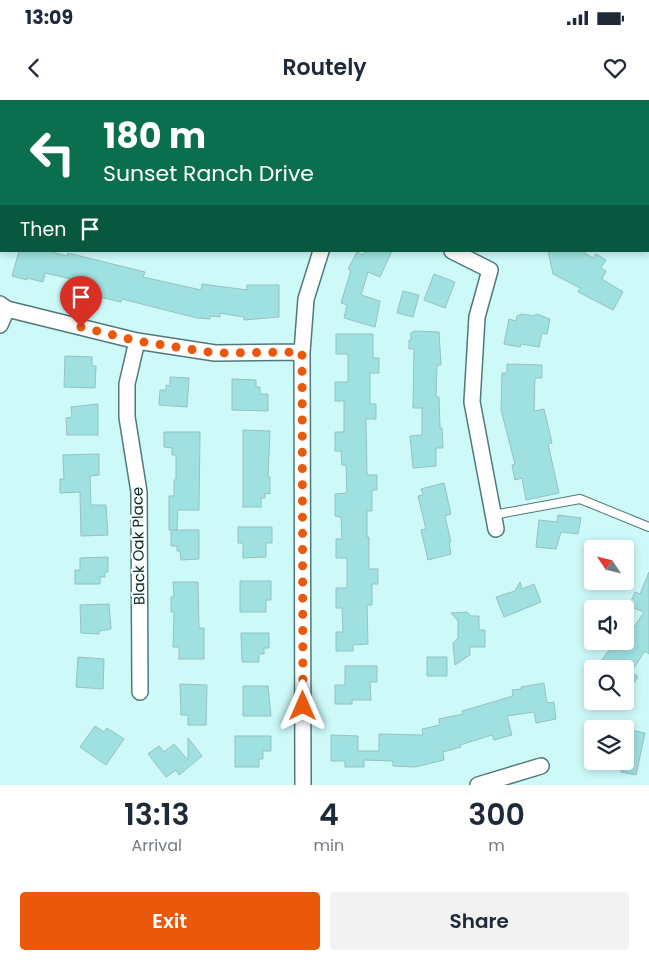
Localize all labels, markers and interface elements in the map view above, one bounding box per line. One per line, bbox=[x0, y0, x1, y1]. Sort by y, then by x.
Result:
text: 13:09 bbox=[25, 4, 73, 31]
text: Routely bbox=[282, 52, 367, 83]
icon: back bbox=[20, 54, 48, 82]
icon: heart bbox=[601, 54, 629, 82]
text: 180 m bbox=[103, 111, 206, 160]
icon: left bbox=[20, 120, 85, 185]
text: Sunset Ranch Drive bbox=[103, 158, 314, 189]
icon: arrive bbox=[76, 215, 104, 243]
text: Then bbox=[20, 216, 66, 243]
pin bbox=[60, 276, 102, 327]
icon: arrive bbox=[67, 283, 95, 311]
street label: Black Oak Place bbox=[126, 487, 150, 605]
north arrow bbox=[584, 540, 634, 590]
map controls bbox=[584, 540, 634, 770]
button: sound bbox=[584, 600, 634, 650]
button: search bbox=[584, 660, 634, 710]
position arrow bbox=[276, 679, 328, 731]
button: layers bbox=[584, 720, 634, 770]
text: 13:13 bbox=[124, 793, 190, 836]
text: 4 bbox=[319, 793, 339, 836]
text: 300 bbox=[468, 793, 525, 836]
text: Arrival bbox=[132, 834, 182, 857]
text: min bbox=[314, 834, 344, 857]
text: m bbox=[488, 834, 505, 857]
button: Exit bbox=[20, 892, 320, 950]
button: Share bbox=[330, 892, 629, 950]

